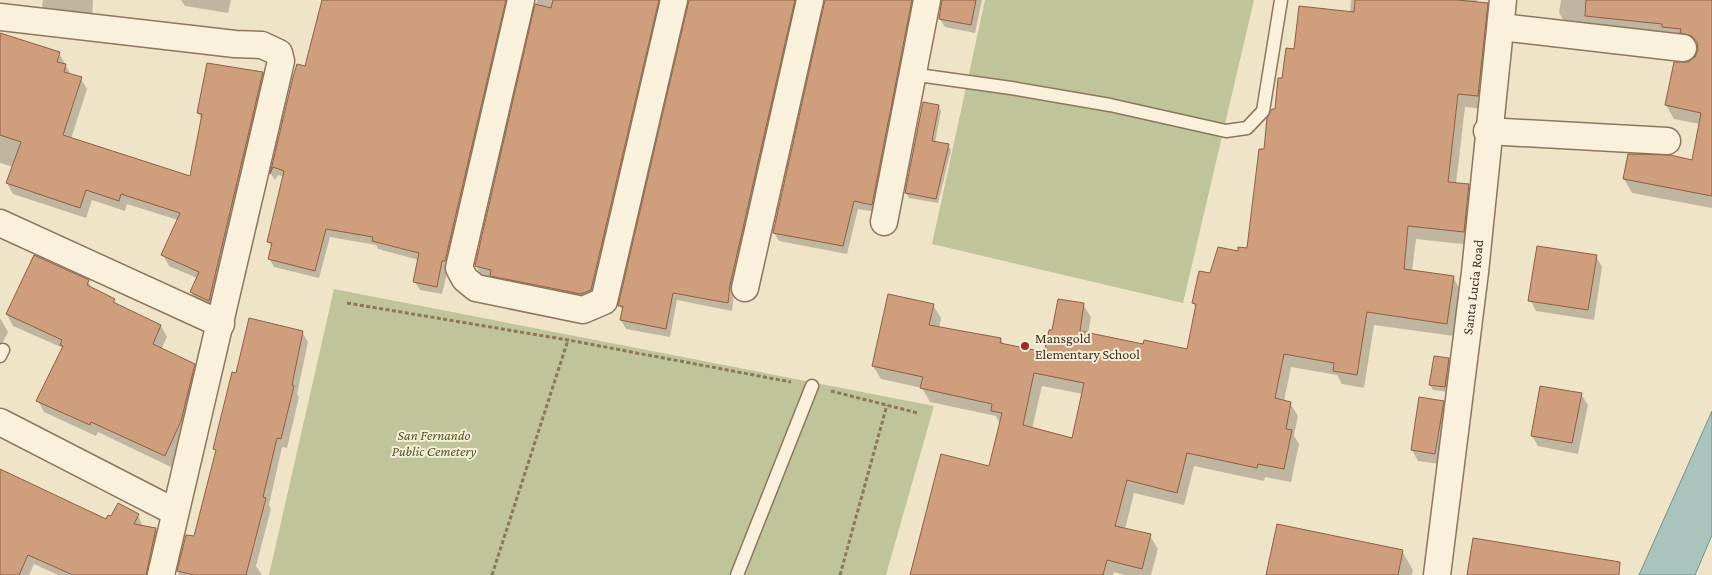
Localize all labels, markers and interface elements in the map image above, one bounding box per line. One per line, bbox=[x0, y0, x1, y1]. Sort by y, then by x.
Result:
street label: Santa Lucia Road bbox=[1459, 238, 1486, 336]
place label: Mansgold Elementary School bbox=[1035, 330, 1140, 362]
marker: Mansgold Elementary School bbox=[1019, 340, 1031, 352]
park label: San Fernando Public Cemetery bbox=[392, 427, 476, 459]

